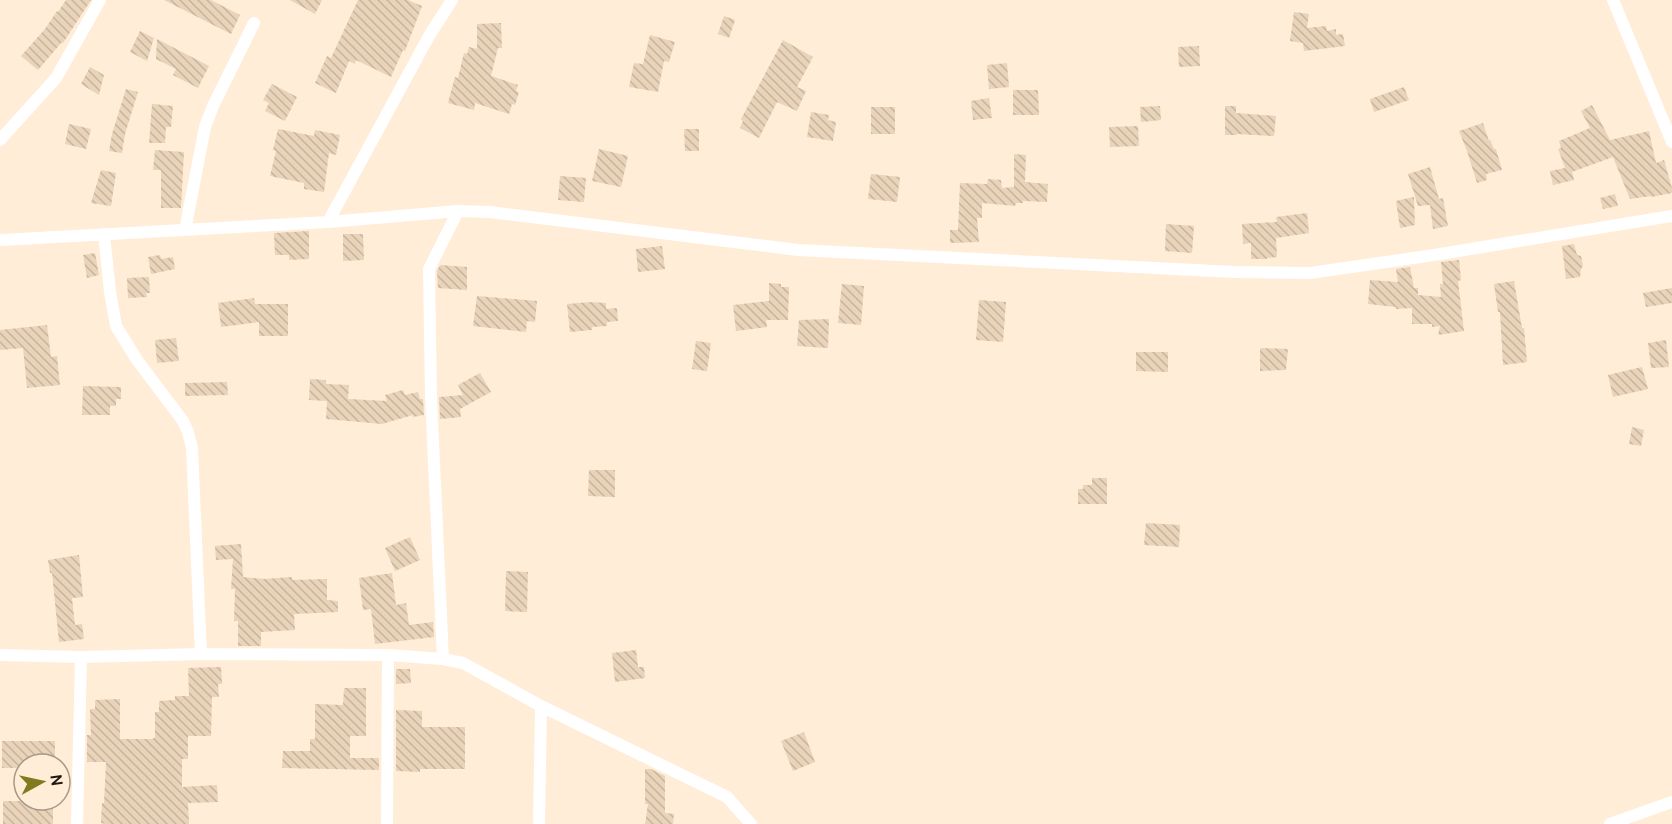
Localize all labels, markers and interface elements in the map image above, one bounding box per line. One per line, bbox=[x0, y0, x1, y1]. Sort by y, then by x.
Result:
north arrow bbox=[12, 752, 72, 812]
text: N bbox=[46, 773, 67, 787]

